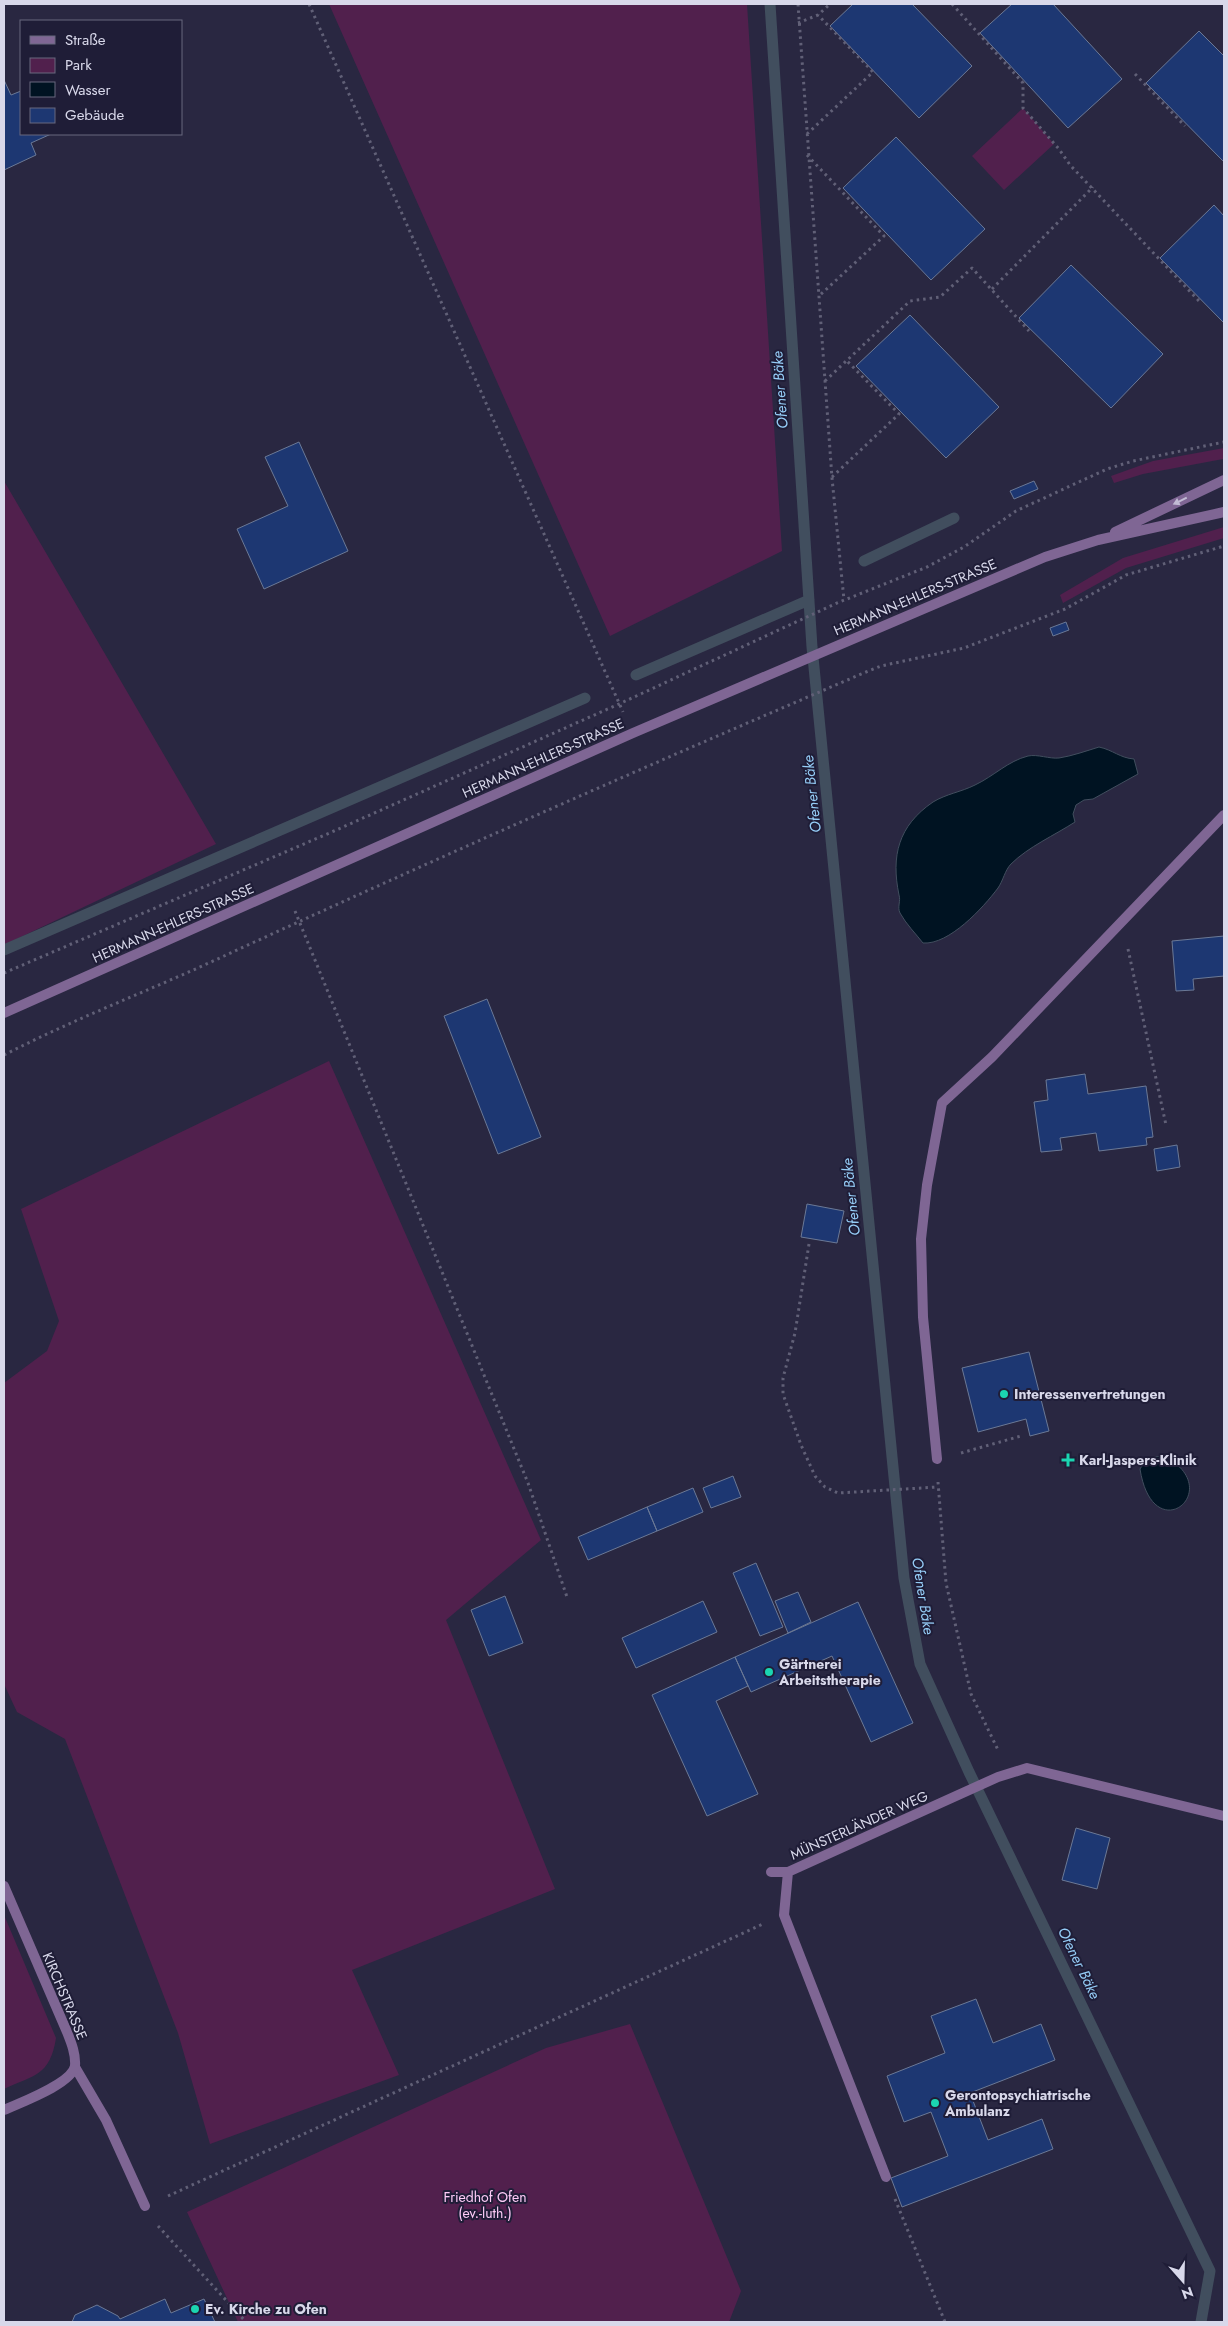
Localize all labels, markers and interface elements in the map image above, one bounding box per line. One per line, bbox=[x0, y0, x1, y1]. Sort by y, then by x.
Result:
legend bbox=[20, 20, 182, 135]
text: Straße bbox=[65, 29, 106, 51]
text: Park bbox=[65, 54, 92, 76]
text: Wasser bbox=[65, 79, 111, 101]
text: Gebäude bbox=[65, 104, 125, 126]
water label: Ofener Bäke bbox=[766, 350, 794, 430]
one-way arrow bbox=[1173, 497, 1187, 505]
street label: HERMANN-EHLERS-STRASSE bbox=[830, 554, 1000, 640]
street label: HERMANN-EHLERS-STRASSE bbox=[459, 713, 627, 803]
water label: Ofener Bäke bbox=[797, 754, 827, 834]
street label: HERMANN-EHLERS-STRASSE bbox=[89, 878, 257, 968]
water label: Ofener Bäke bbox=[836, 1157, 866, 1237]
place label: Interessenvertretungen bbox=[1014, 1384, 1165, 1404]
marker: Interessenvertretungen bbox=[998, 1388, 1010, 1400]
place label: Karl-Jaspers-Klinik bbox=[1079, 1450, 1197, 1470]
marker: Karl-Jaspers-Klinik bbox=[1061, 1453, 1075, 1467]
water label: Ofener Bäke bbox=[906, 1556, 940, 1637]
place label: Gärtnerei Arbeitstherapie bbox=[778, 1654, 881, 1690]
marker: Gärtnerei Arbeitstherapie bbox=[763, 1666, 775, 1678]
street label: MÜNSTERLÄNDER WEG bbox=[787, 1785, 931, 1864]
water label: Ofener Bäke bbox=[1052, 1923, 1106, 2003]
street label: KIRCHSTRASSE bbox=[38, 1949, 92, 2043]
place label: Gerontopsychiatrische Ambulanz bbox=[944, 2085, 1091, 2121]
marker: Gerontopsychiatrische Ambulanz bbox=[929, 2097, 941, 2109]
park label: Friedhof Ofen (ev.-luth.) bbox=[443, 2187, 527, 2223]
north arrow bbox=[1158, 2256, 1208, 2306]
text: N bbox=[1179, 2282, 1196, 2305]
place label: Ev. Kirche zu Ofen bbox=[205, 2299, 327, 2319]
marker: Ev. Kirche zu Ofen bbox=[189, 2303, 201, 2315]

